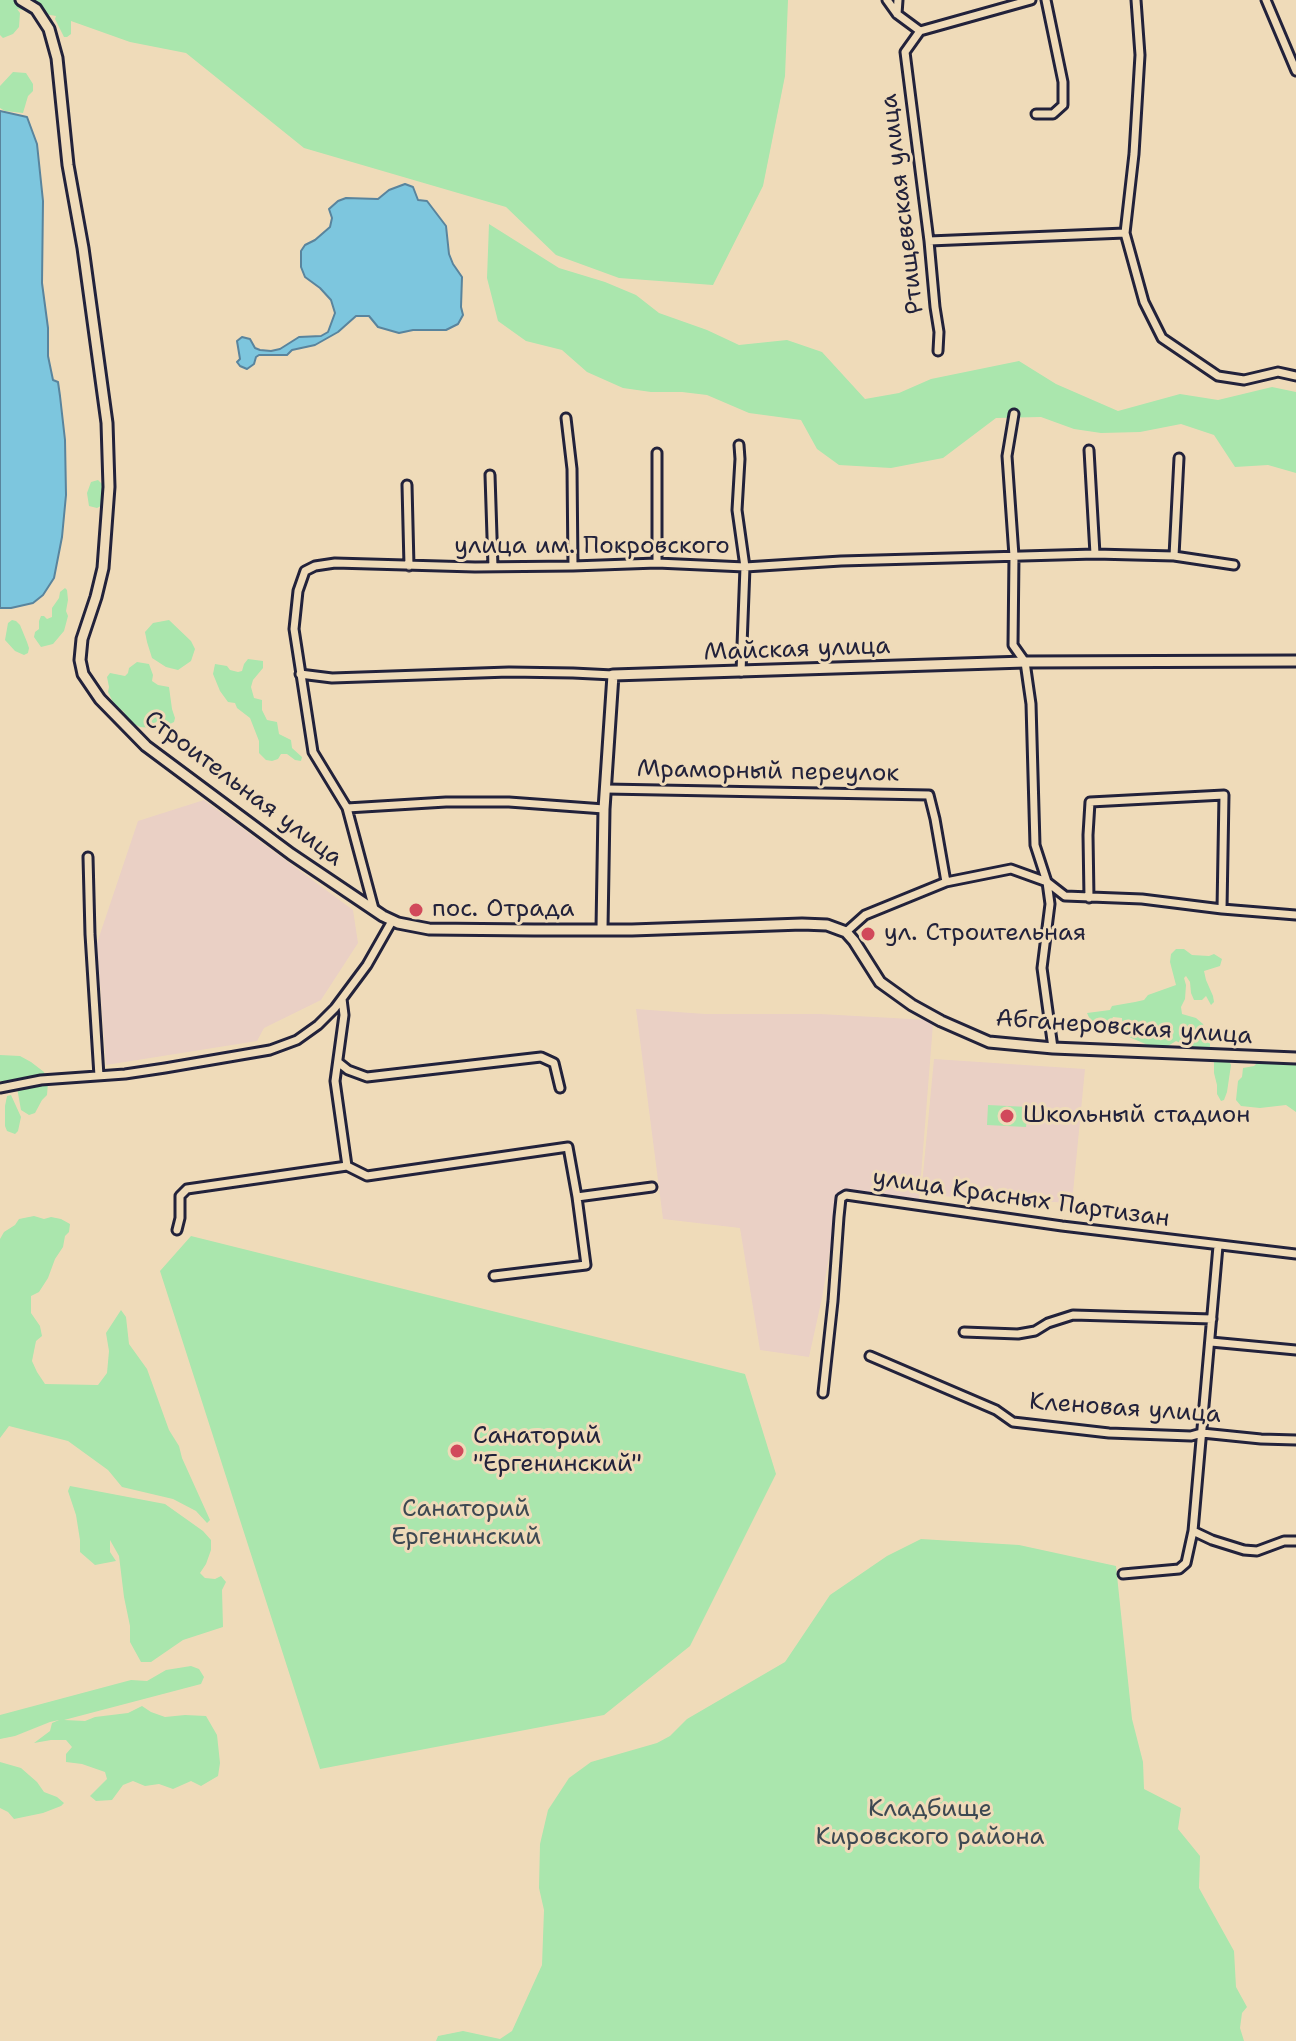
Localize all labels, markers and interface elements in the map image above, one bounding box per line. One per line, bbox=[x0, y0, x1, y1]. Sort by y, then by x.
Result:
street label: Ртищевская улица bbox=[875, 92, 931, 316]
street label: улица им. Покровского bbox=[454, 533, 730, 561]
street label: Майская улица bbox=[703, 632, 891, 668]
street label: Строительная улица bbox=[138, 705, 348, 873]
street label: Мраморный переулок bbox=[637, 755, 899, 789]
place label: пос. Отрада bbox=[432, 896, 575, 924]
marker: пос. Отрада bbox=[407, 901, 425, 919]
place label: ул. Строительная bbox=[884, 920, 1086, 948]
marker: ул. Строительная bbox=[859, 925, 877, 943]
street label: Абганеровская улица bbox=[995, 1005, 1253, 1051]
place label: Школьный стадион bbox=[1023, 1102, 1250, 1130]
marker: Школьный стадион bbox=[998, 1107, 1016, 1125]
street label: улица Красных Партизан bbox=[871, 1164, 1171, 1234]
street label: Кленовая улица bbox=[1028, 1388, 1222, 1430]
place label: Санаторий "Ергенинский" bbox=[473, 1423, 642, 1479]
marker: Санаторий "Ергенинский" bbox=[448, 1442, 466, 1460]
park label: Санаторий Ергенинский bbox=[391, 1496, 541, 1552]
park label: Кладбище Кировского района bbox=[816, 1796, 1044, 1852]

